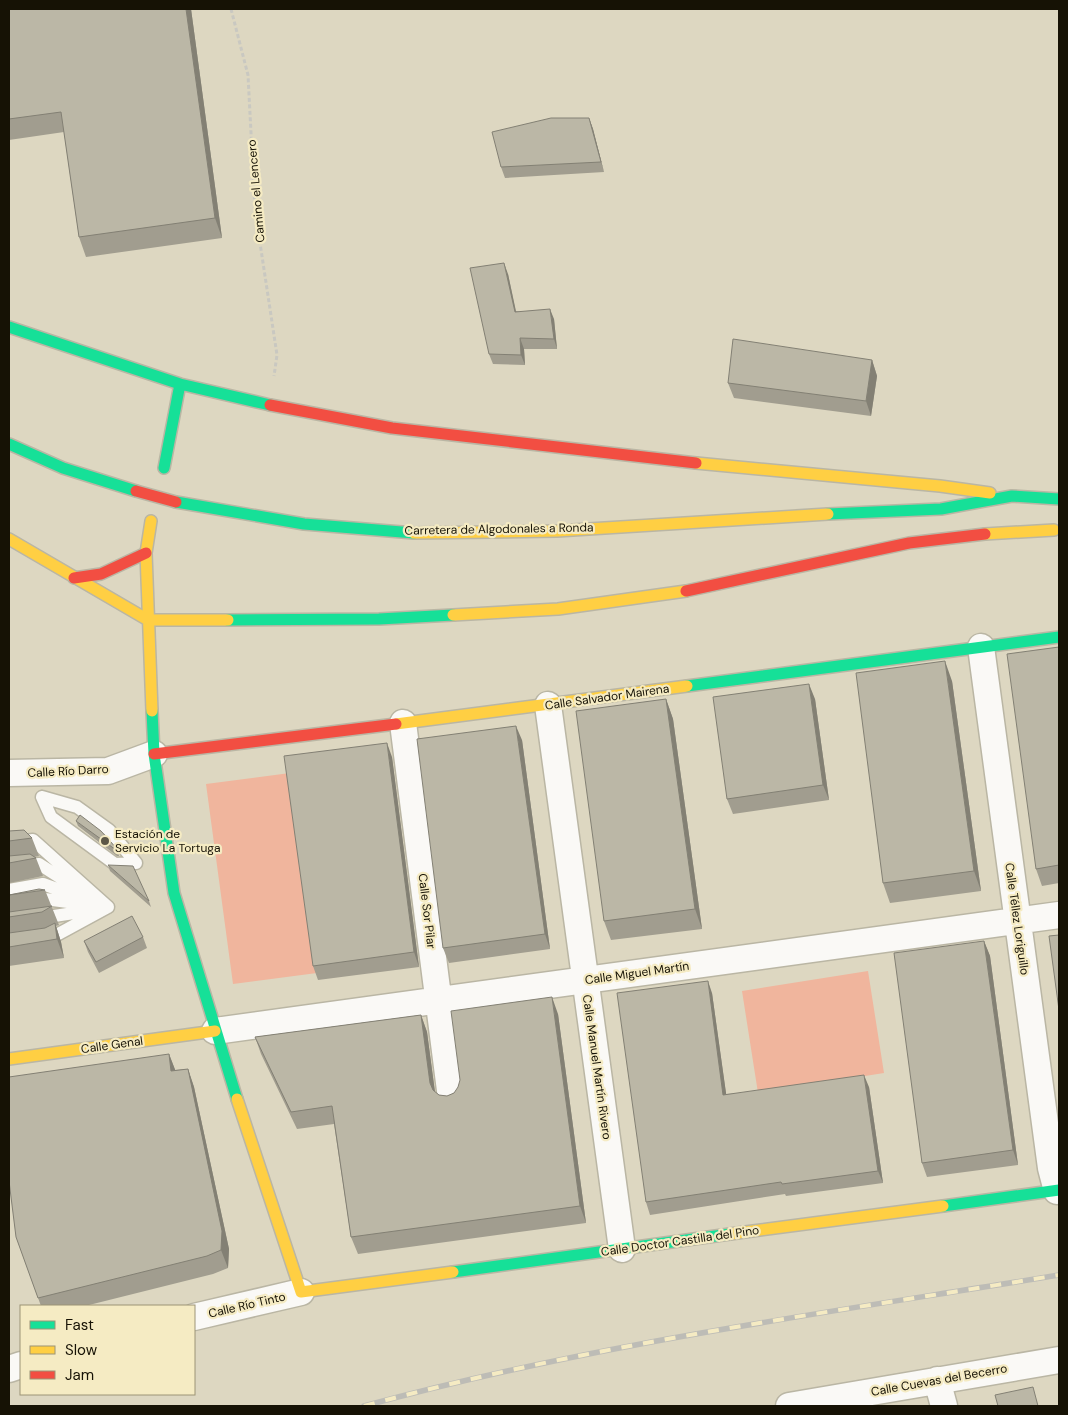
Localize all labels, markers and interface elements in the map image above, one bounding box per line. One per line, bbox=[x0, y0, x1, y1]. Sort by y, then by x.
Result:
street label: Camino el Lencero bbox=[244, 139, 268, 243]
street label: Carretera de Algodonales a Ronda bbox=[404, 519, 594, 539]
street label: Calle Salvador Mairena bbox=[544, 680, 670, 714]
street label: Calle Río Darro bbox=[27, 761, 109, 781]
place label: Estación de Servicio La Tortuga bbox=[115, 826, 221, 856]
marker: Estación de Servicio La Tortuga bbox=[99, 835, 111, 847]
street label: Calle Téllez Loriguillo bbox=[1001, 862, 1033, 976]
street label: Calle Sor Pilar bbox=[414, 872, 440, 950]
street label: Calle Miguel Martín bbox=[584, 958, 690, 988]
street label: Calle Manuel Martín Rivero bbox=[579, 993, 615, 1141]
street label: Calle Genal bbox=[80, 1033, 144, 1057]
street label: Calle Doctor Castilla del Pino bbox=[600, 1222, 760, 1260]
street label: Calle Río Tinto bbox=[207, 1288, 287, 1322]
legend bbox=[20, 1305, 195, 1395]
text: Fast bbox=[65, 1315, 94, 1335]
text: Slow bbox=[65, 1340, 98, 1360]
street label: Calle Cuevas del Becerro bbox=[870, 1360, 1008, 1400]
text: Jam bbox=[65, 1365, 94, 1385]

